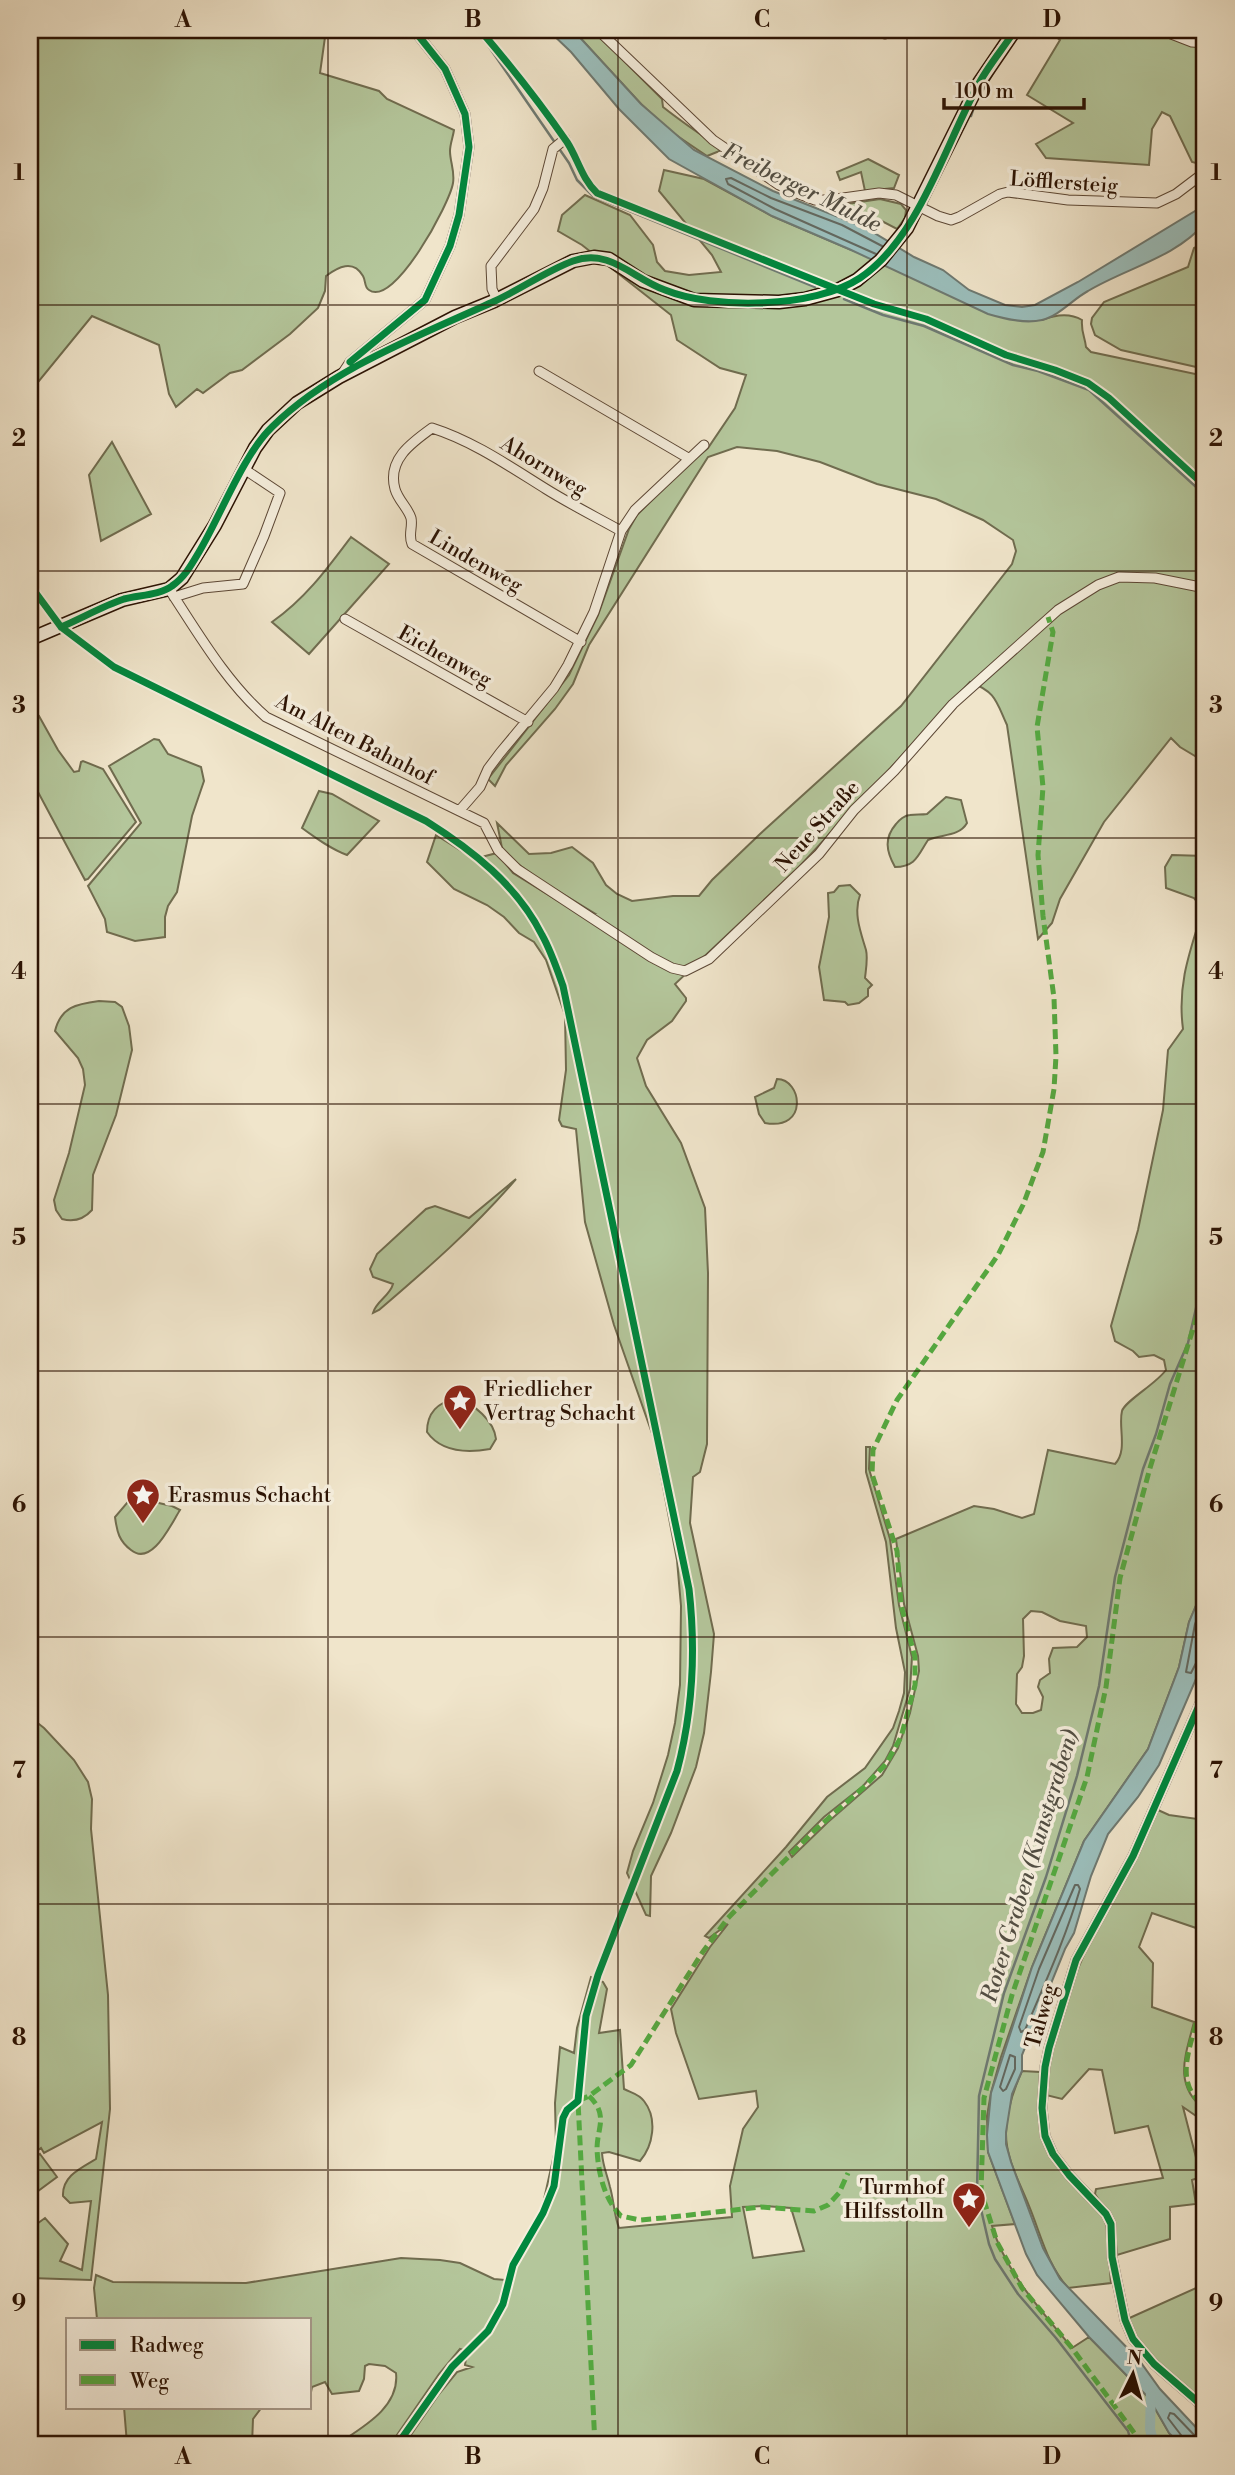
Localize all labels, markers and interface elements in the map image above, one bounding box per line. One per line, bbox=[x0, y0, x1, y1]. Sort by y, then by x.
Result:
text: A bbox=[174, 6, 192, 34]
text: B bbox=[464, 6, 482, 34]
text: C bbox=[754, 6, 770, 34]
text: D bbox=[1043, 6, 1061, 34]
scale bar bbox=[944, 66, 1084, 110]
text: 100 m bbox=[955, 79, 1014, 105]
water label: Freiberger Mulde bbox=[717, 137, 886, 239]
text: 1 bbox=[13, 159, 25, 187]
text: 1 bbox=[1210, 159, 1222, 187]
street label: Löfflersteig bbox=[1009, 166, 1119, 200]
text: 2 bbox=[12, 425, 26, 453]
text: 2 bbox=[1209, 425, 1223, 453]
street label: Ahornweg bbox=[495, 430, 592, 503]
street label: Lindenweg bbox=[424, 525, 527, 599]
street label: Eichenweg bbox=[393, 620, 496, 693]
street label: Am Alten Bahnhof bbox=[270, 688, 439, 792]
text: 3 bbox=[12, 692, 26, 720]
text: 3 bbox=[1209, 692, 1223, 720]
street label: Neue Straße bbox=[770, 775, 866, 878]
text: 4 bbox=[11, 958, 27, 986]
text: 4 bbox=[1208, 958, 1224, 986]
text: 5 bbox=[12, 1224, 26, 1252]
text: 5 bbox=[1209, 1224, 1223, 1252]
place label: Friedlicher Vertrag Schacht bbox=[483, 1377, 636, 1427]
place icon: Friedlicher Vertrag Schacht bbox=[441, 1382, 479, 1431]
place icon: Erasmus Schacht bbox=[124, 1476, 162, 1525]
place label: Erasmus Schacht bbox=[168, 1483, 332, 1509]
text: 6 bbox=[12, 1491, 26, 1519]
text: 6 bbox=[1209, 1491, 1223, 1519]
water label: Roter Graben (Kunstgraben) bbox=[975, 1726, 1085, 2007]
text: 7 bbox=[12, 1757, 26, 1785]
text: 7 bbox=[1209, 1757, 1223, 1785]
street label: Talweg bbox=[1020, 1981, 1064, 2052]
text: 8 bbox=[12, 2024, 26, 2052]
text: 8 bbox=[1209, 2024, 1223, 2052]
place label: Turmhof Hilfsstolln bbox=[844, 2175, 945, 2225]
place icon: Turmhof Hilfsstolln bbox=[950, 2180, 988, 2229]
text: 9 bbox=[12, 2290, 26, 2318]
text: 9 bbox=[1209, 2290, 1223, 2318]
legend bbox=[66, 2318, 312, 2408]
text: Radweg bbox=[130, 2333, 204, 2359]
north arrow bbox=[1098, 2338, 1168, 2408]
text: N bbox=[1126, 2345, 1143, 2371]
text: Weg bbox=[129, 2369, 169, 2395]
text: A bbox=[174, 2443, 192, 2471]
text: B bbox=[464, 2443, 482, 2471]
text: C bbox=[754, 2443, 770, 2471]
text: D bbox=[1043, 2443, 1061, 2471]

